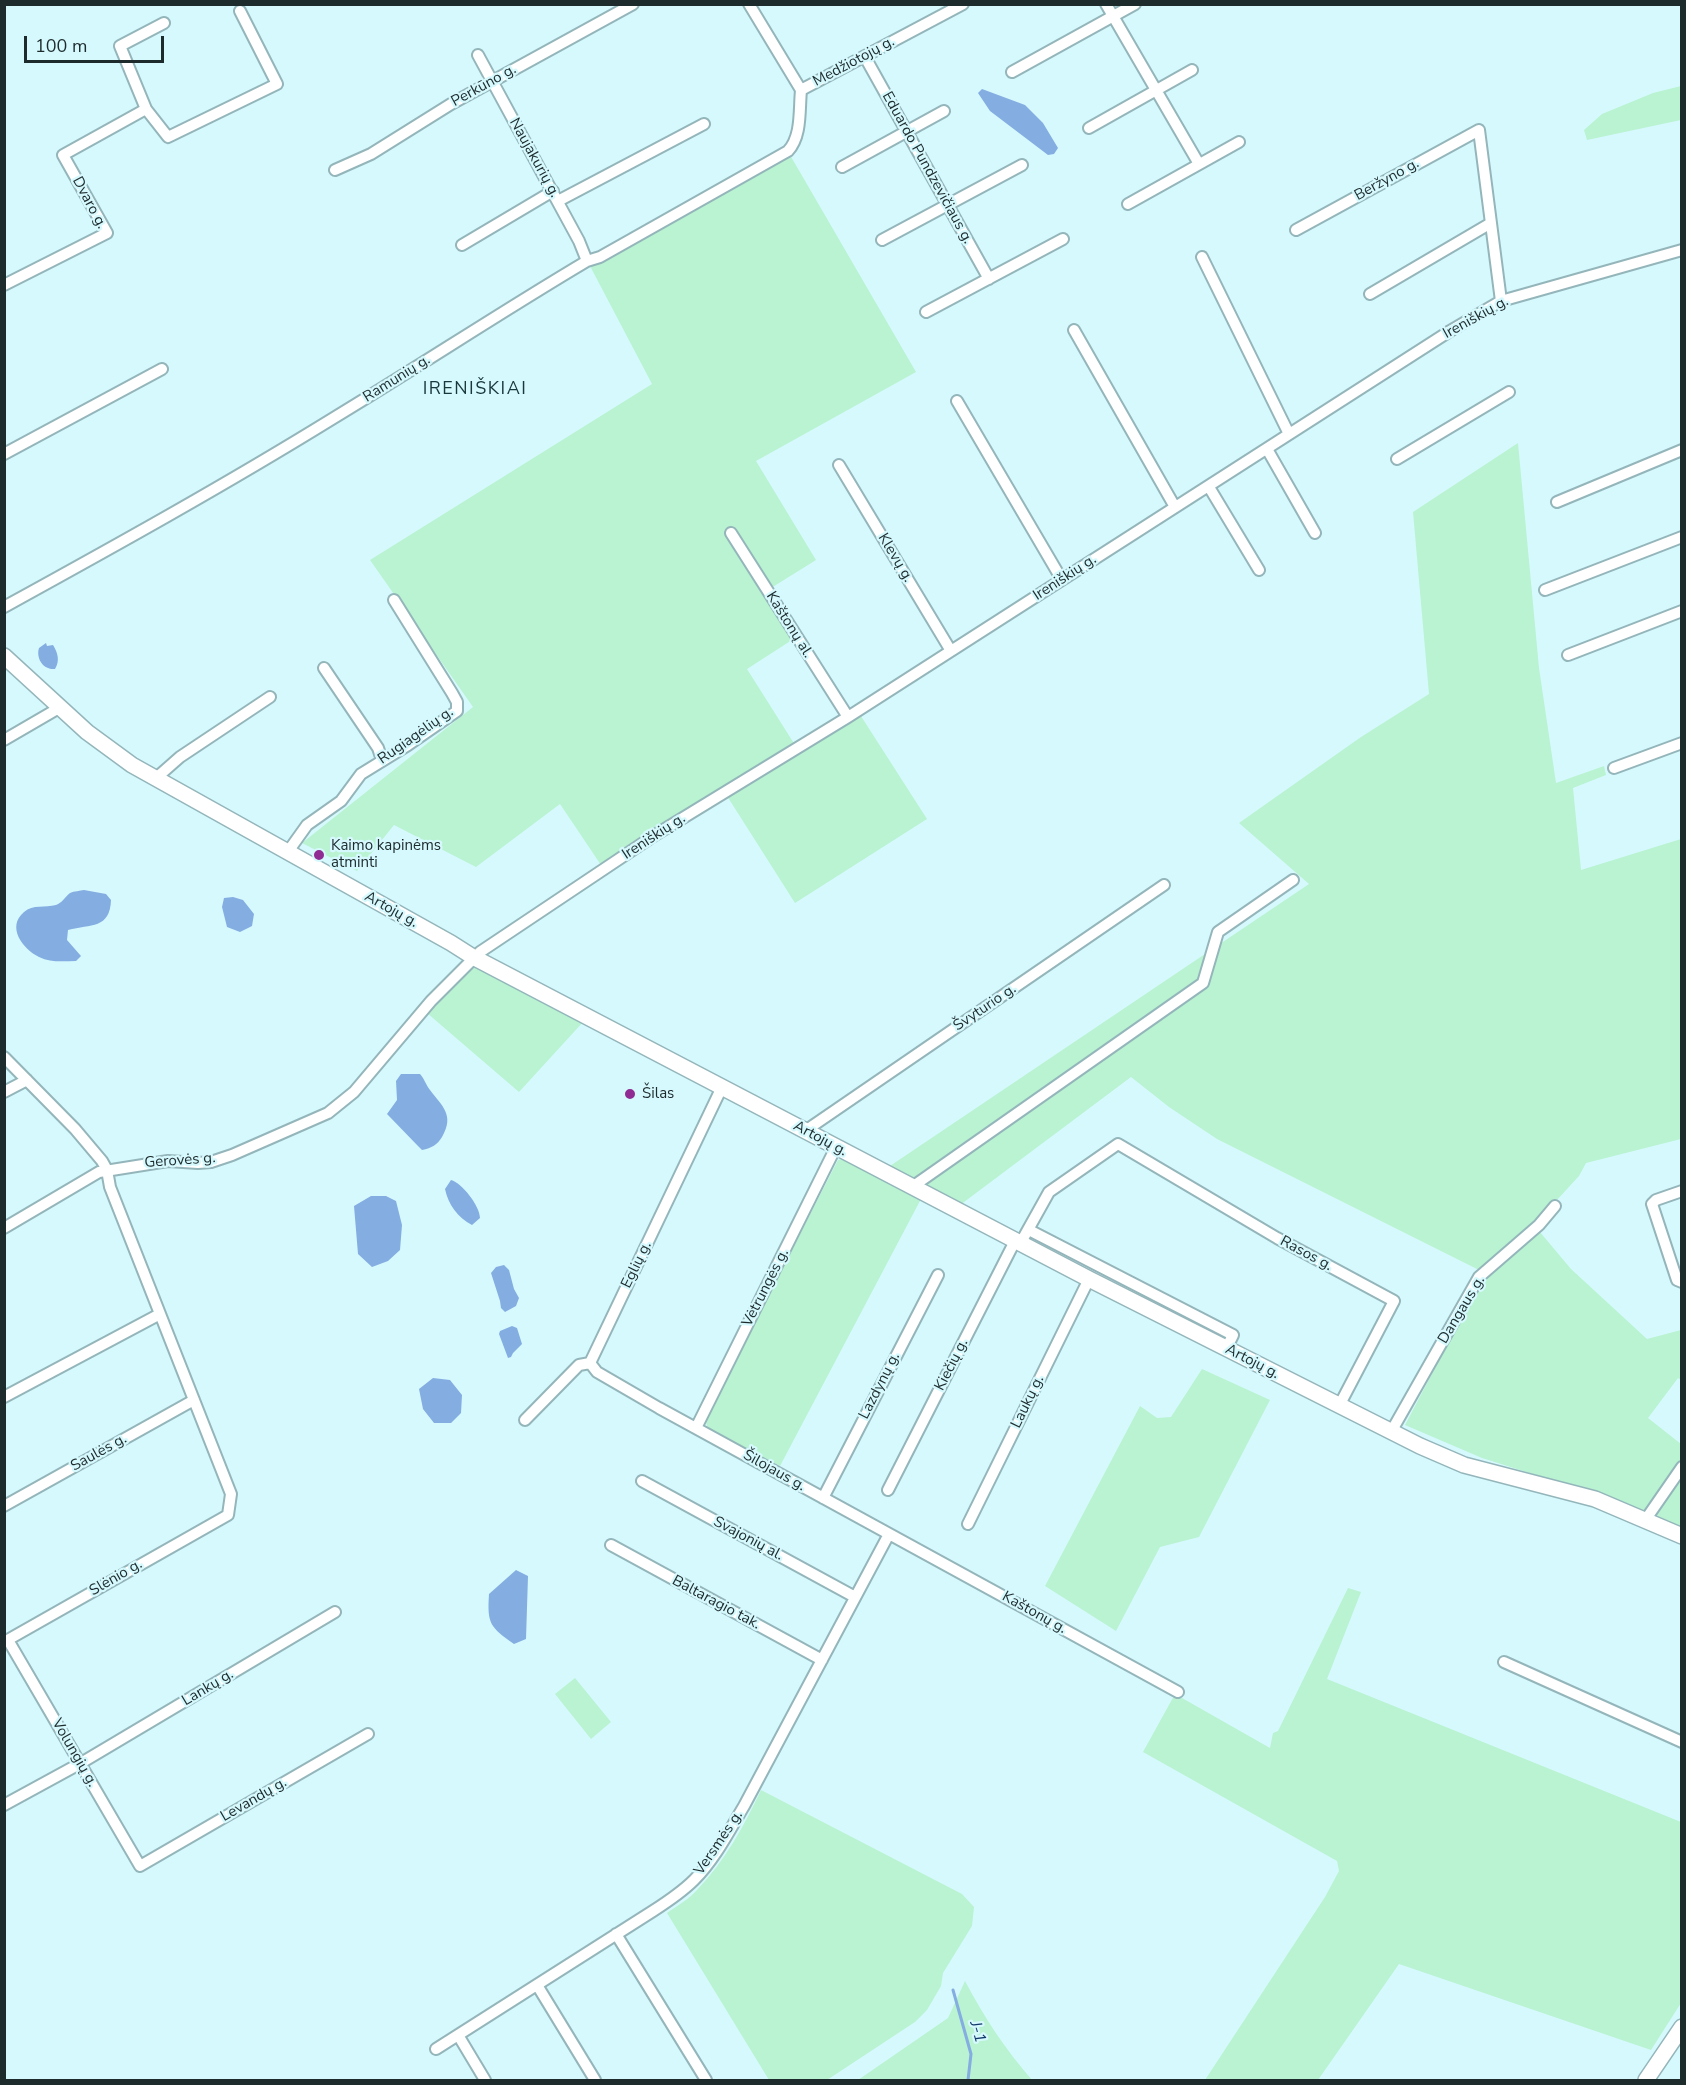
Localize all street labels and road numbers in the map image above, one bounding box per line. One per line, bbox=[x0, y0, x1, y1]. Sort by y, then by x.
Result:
street label: Medžiotojų g. bbox=[810, 33, 898, 91]
street label: Perkūno g. bbox=[448, 61, 520, 111]
street label: Eduardo Pundzevičiaus g. bbox=[878, 89, 976, 247]
street label: Naujakurių g. bbox=[505, 115, 563, 201]
street label: Beržyno g. bbox=[1352, 155, 1422, 205]
street label: Dvaro g. bbox=[68, 174, 110, 232]
street label: Ireniškių g. bbox=[1440, 293, 1512, 343]
street label: Ramunių g. bbox=[360, 351, 434, 407]
street label: Klevų g. bbox=[873, 530, 917, 586]
street label: Ireniškių g. bbox=[1030, 551, 1100, 605]
street label: Kaštonų al. bbox=[762, 589, 816, 661]
street label: Rugiagėlių g. bbox=[375, 703, 457, 769]
street label: Ireniškių g. bbox=[619, 810, 689, 864]
street label: Artojų g. bbox=[361, 888, 421, 932]
street label: Švyturio g. bbox=[950, 980, 1020, 1036]
street label: Artojų g. bbox=[790, 1117, 850, 1161]
street label: Gerovės g. bbox=[144, 1150, 216, 1172]
street label: Rasos g. bbox=[1277, 1233, 1335, 1275]
street label: Eglių g. bbox=[618, 1239, 656, 1291]
street label: Vėtrungės g. bbox=[739, 1246, 793, 1330]
street label: Dangaus g. bbox=[1435, 1273, 1489, 1347]
street label: Kiečių g. bbox=[931, 1336, 973, 1394]
street label: Artojų g. bbox=[1222, 1341, 1282, 1383]
street label: Lazdynų g. bbox=[856, 1350, 904, 1422]
street label: Laukų g. bbox=[1008, 1373, 1048, 1431]
street label: Saulės g. bbox=[68, 1430, 130, 1476]
street label: Šilojaus g. bbox=[740, 1447, 808, 1495]
street label: Svajonių al. bbox=[710, 1513, 786, 1565]
street label: Slėnio g. bbox=[86, 1556, 146, 1600]
street label: Baltaragio tak. bbox=[669, 1572, 763, 1634]
street label: Kaštonų g. bbox=[999, 1588, 1069, 1638]
street label: Lankų g. bbox=[179, 1666, 237, 1710]
street label: Volungių g. bbox=[47, 1716, 101, 1790]
street label: Levandų g. bbox=[218, 1774, 290, 1826]
street label: Versmės g. bbox=[691, 1807, 747, 1879]

